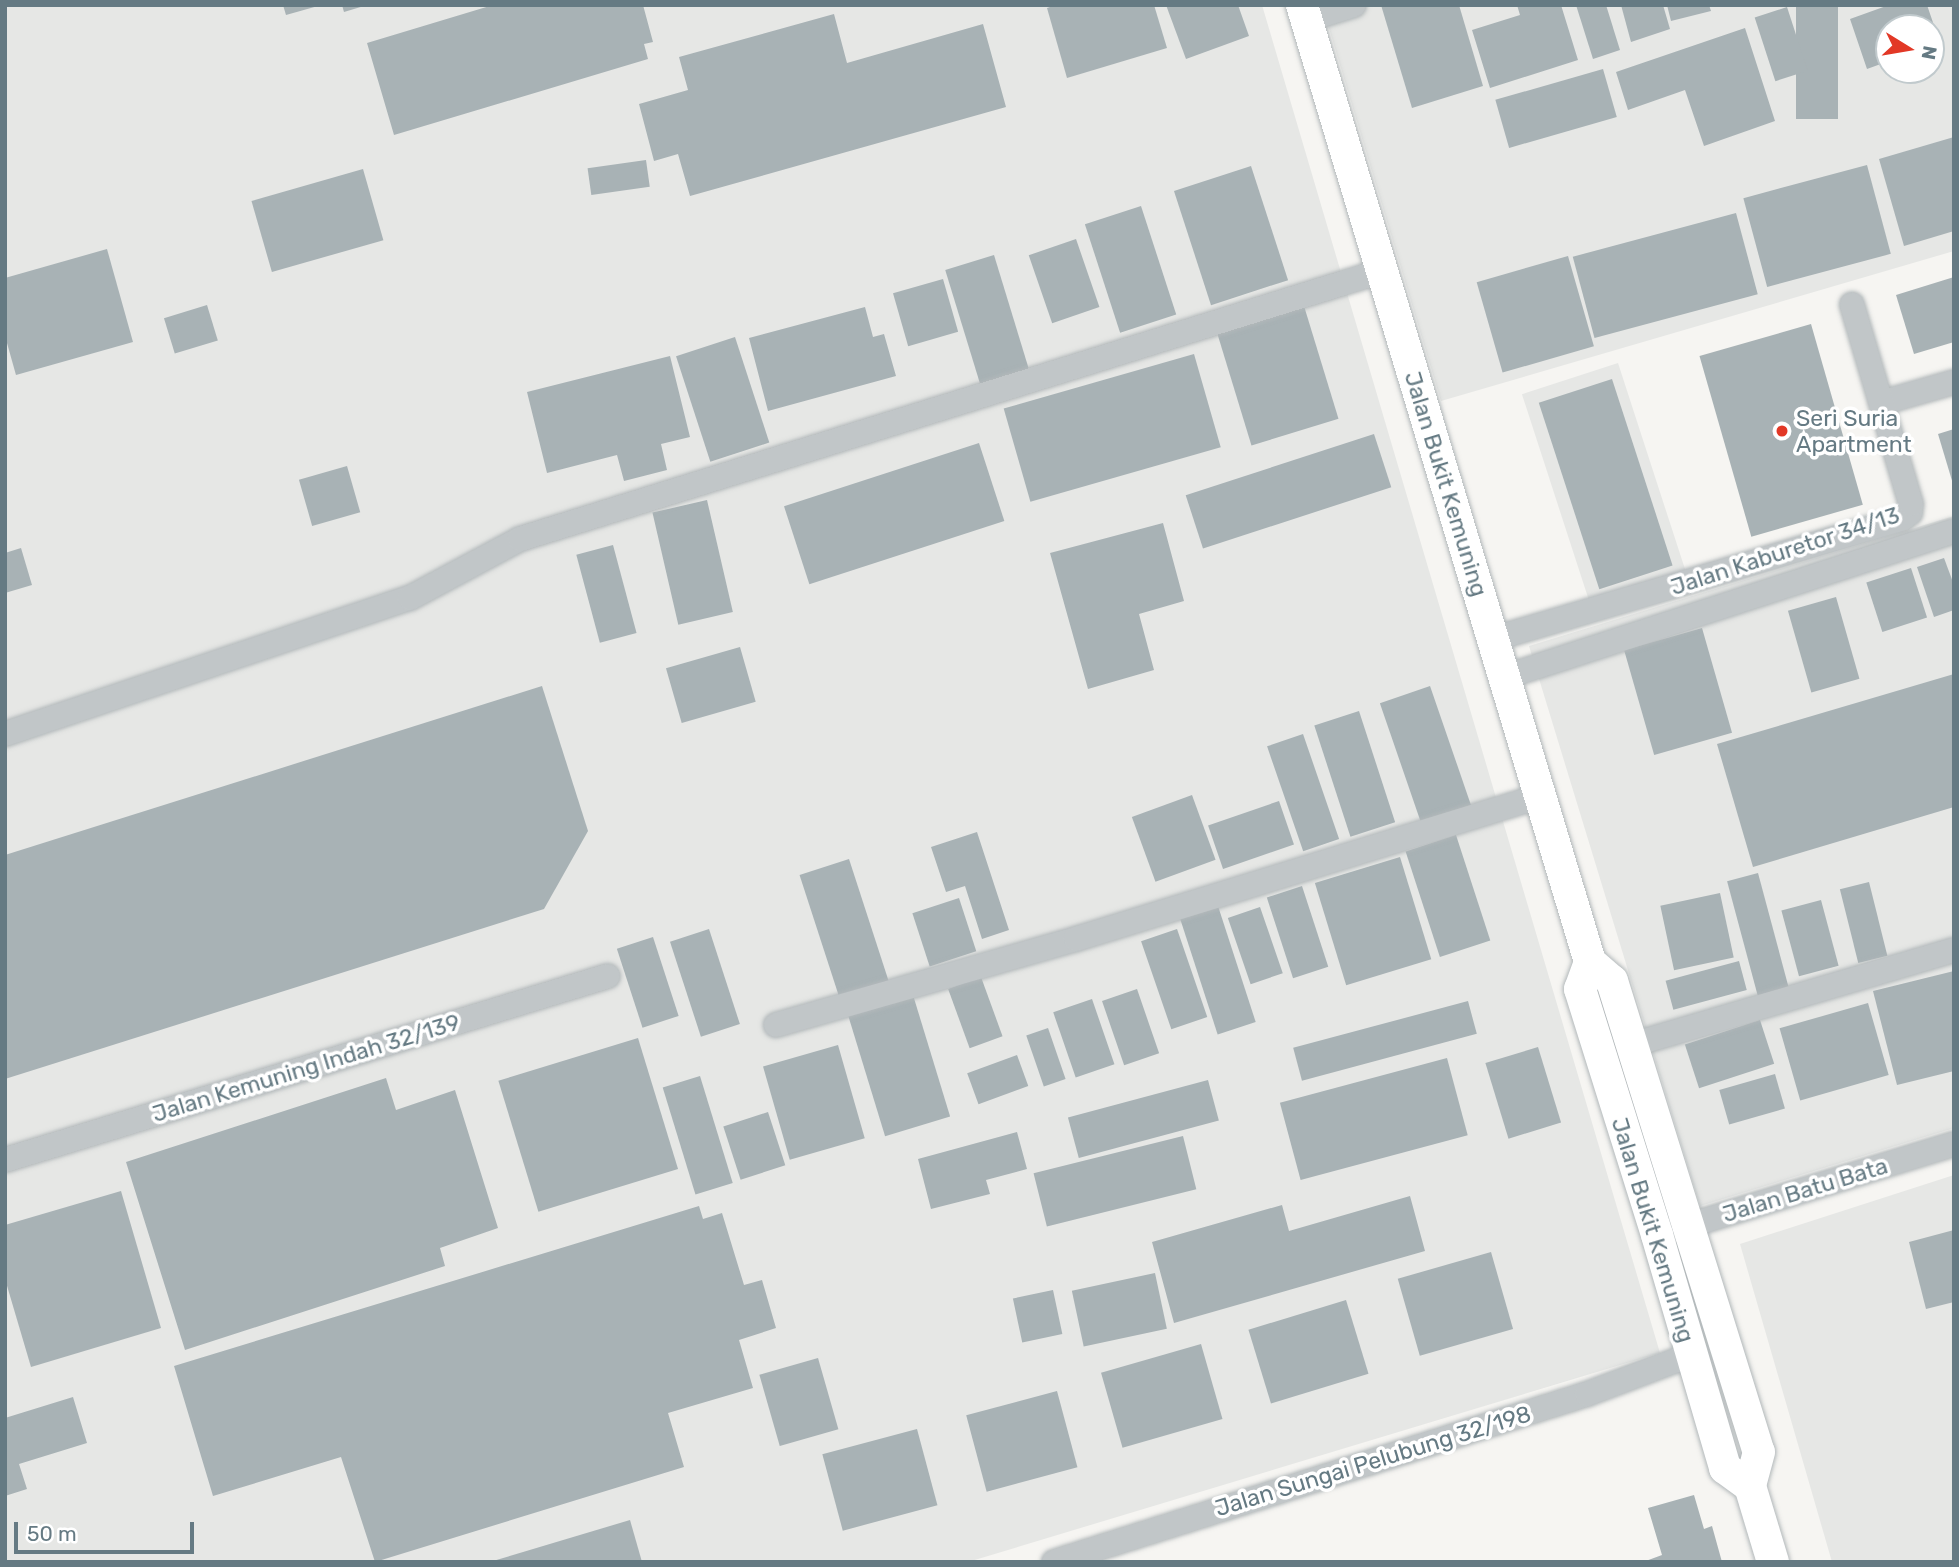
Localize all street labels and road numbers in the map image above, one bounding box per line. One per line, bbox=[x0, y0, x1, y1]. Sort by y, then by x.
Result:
street label: Jalan Bukit Kemuning bbox=[1399, 368, 1493, 600]
street label: Jalan Kaburetor 34/13 bbox=[1667, 501, 1903, 601]
street label: Jalan Kemuning Indah 32/139 bbox=[149, 1008, 463, 1128]
street label: Jalan Bukit Kemuning bbox=[1606, 1114, 1700, 1346]
street label: Jalan Batu Bata bbox=[1719, 1152, 1891, 1228]
street label: Jalan Sungai Pelubung 32/198 bbox=[1212, 1400, 1534, 1522]

